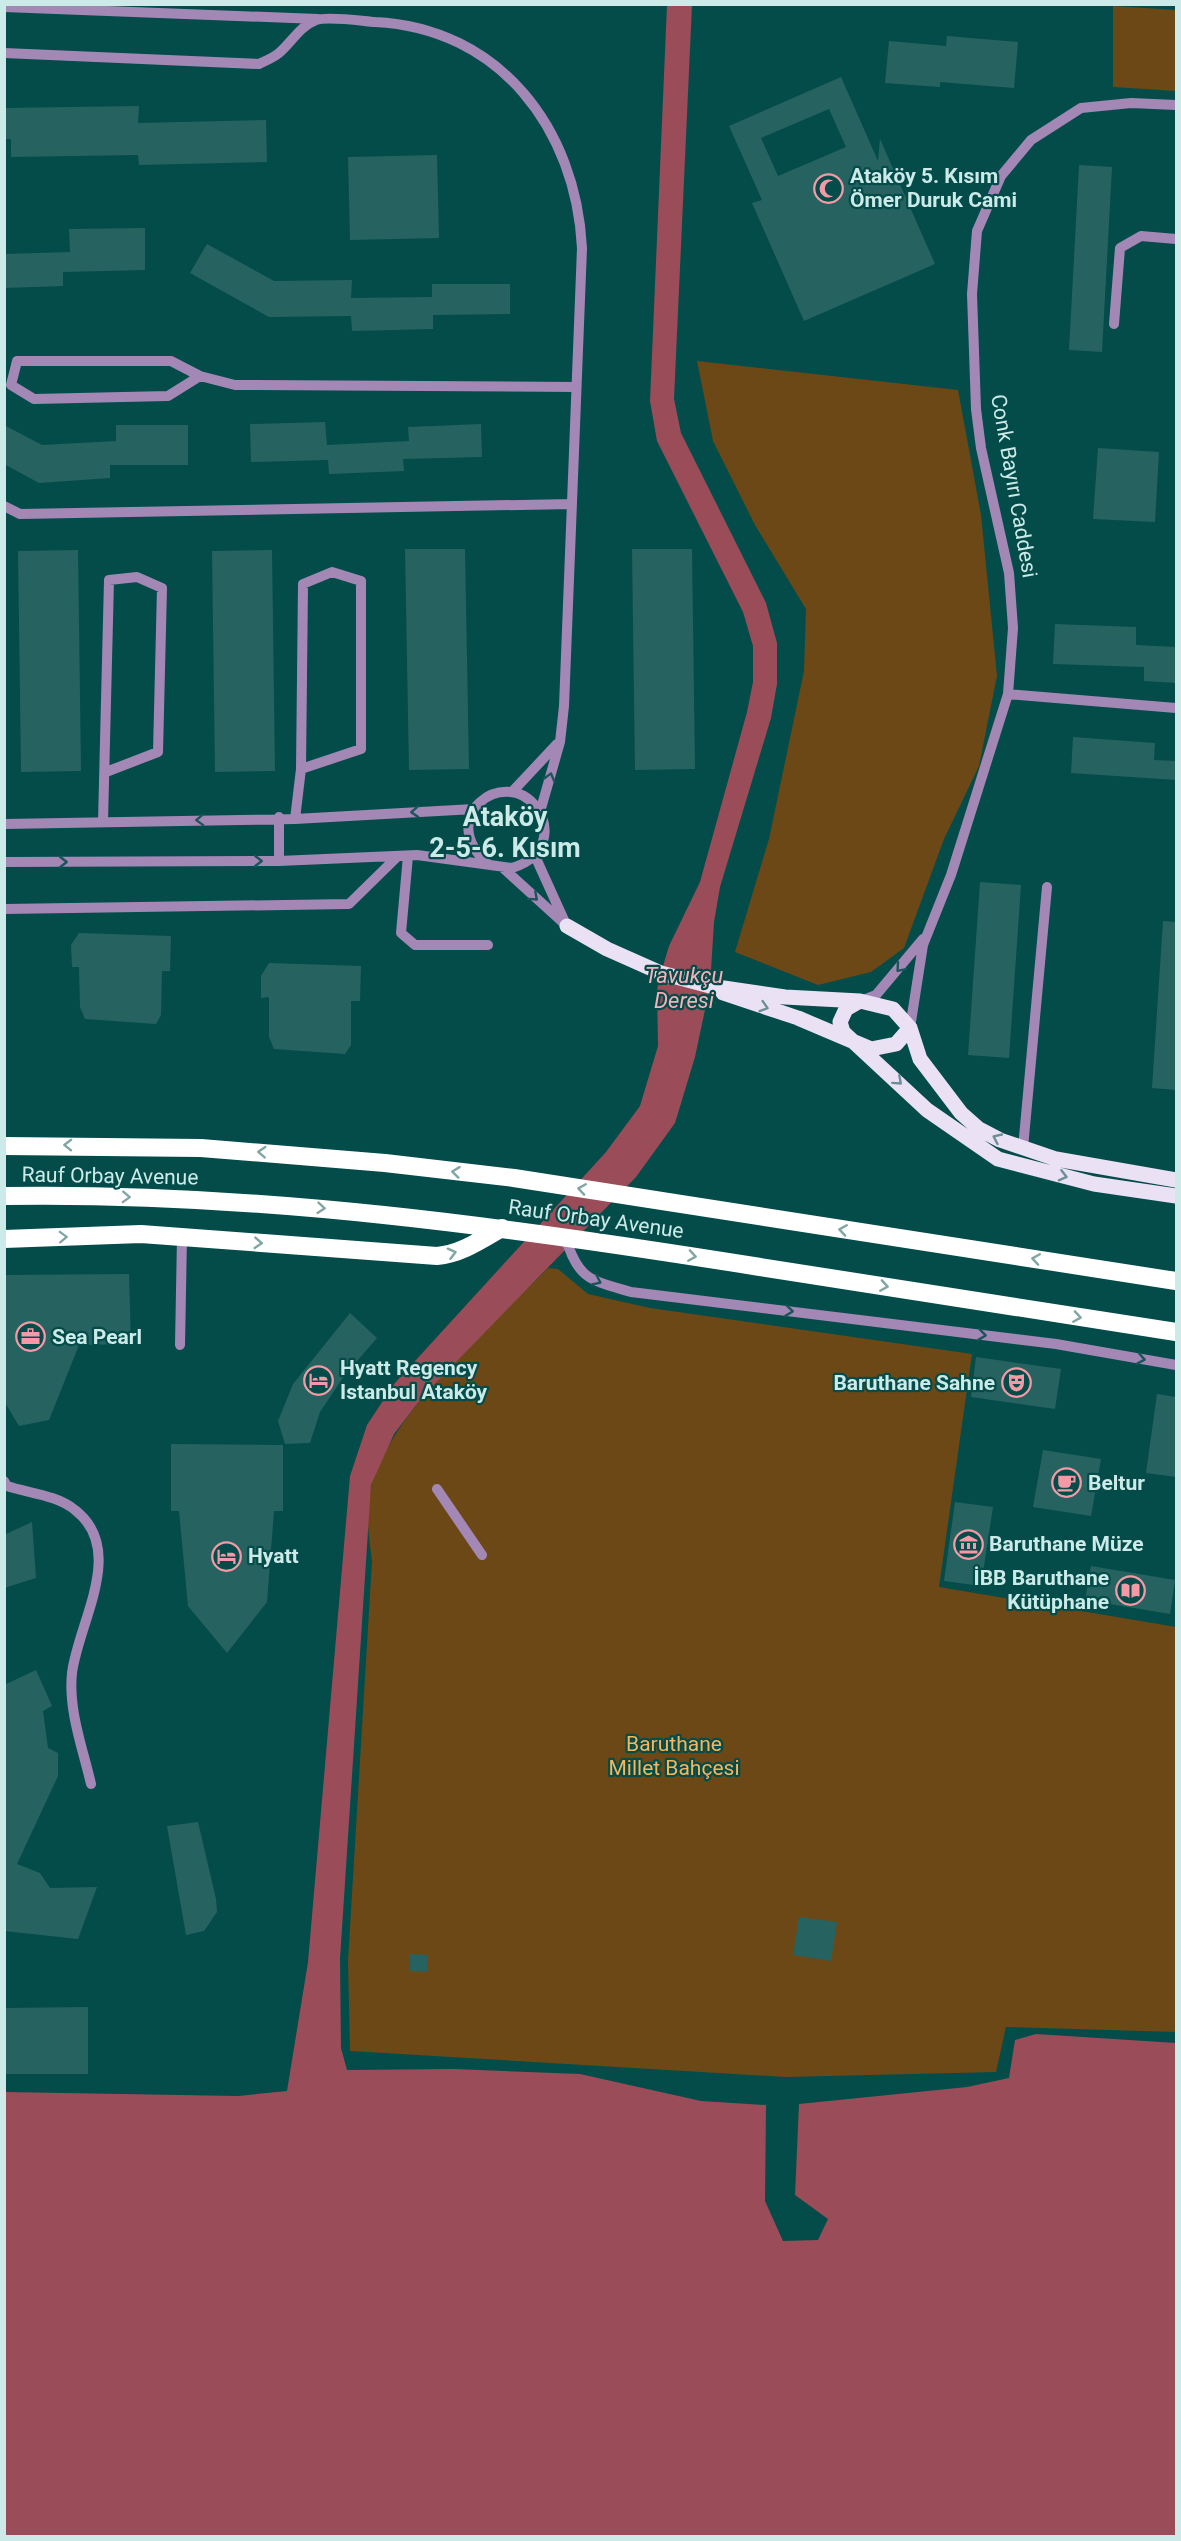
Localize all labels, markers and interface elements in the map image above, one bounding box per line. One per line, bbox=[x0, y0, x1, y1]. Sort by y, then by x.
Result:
place label: Ataköy 5. Kısım Ömer Duruk Cami bbox=[850, 164, 1017, 212]
mosque icon: Ataköy 5. Kısım Ömer Duruk Cami bbox=[813, 172, 845, 204]
street label: Conk Bayırı Caddesi bbox=[986, 392, 1042, 580]
one-way arrow bbox=[543, 772, 555, 783]
district label: Ataköy 2-5-6. Kısım bbox=[429, 801, 581, 864]
one-way arrow bbox=[411, 805, 420, 818]
one-way arrow bbox=[195, 813, 204, 826]
one-way arrow bbox=[253, 855, 262, 867]
one-way arrow bbox=[58, 856, 67, 868]
one-way arrow bbox=[528, 890, 538, 901]
one-way arrow bbox=[896, 961, 907, 972]
water label: Tavukçu Deresi bbox=[645, 963, 724, 1013]
one-way arrow bbox=[758, 1000, 769, 1012]
one-way arrow bbox=[891, 1074, 901, 1085]
one-way arrow bbox=[993, 1134, 1004, 1146]
one-way arrow bbox=[63, 1139, 72, 1151]
one-way arrow bbox=[258, 1145, 267, 1158]
street label: Rauf Orbay Avenue bbox=[21, 1162, 199, 1190]
one-way arrow bbox=[452, 1166, 461, 1178]
one-way arrow bbox=[1058, 1169, 1068, 1182]
one-way arrow bbox=[577, 1183, 587, 1196]
one-way arrow bbox=[121, 1190, 130, 1203]
street label: Rauf Orbay Avenue bbox=[507, 1195, 685, 1243]
one-way arrow bbox=[316, 1201, 325, 1214]
one-way arrow bbox=[838, 1224, 848, 1236]
one-way arrow bbox=[58, 1231, 67, 1243]
one-way arrow bbox=[253, 1236, 262, 1249]
one-way arrow bbox=[447, 1247, 457, 1260]
one-way arrow bbox=[686, 1249, 696, 1262]
one-way arrow bbox=[1031, 1254, 1040, 1266]
one-way arrow bbox=[591, 1273, 602, 1285]
one-way arrow bbox=[880, 1280, 889, 1292]
one-way arrow bbox=[784, 1305, 793, 1317]
one-way arrow bbox=[1072, 1310, 1081, 1322]
office icon: Sea Pearl bbox=[15, 1321, 47, 1353]
place label: Sea Pearl bbox=[52, 1325, 142, 1349]
one-way arrow bbox=[978, 1329, 987, 1341]
one-way arrow bbox=[1136, 1352, 1145, 1364]
place label: Hyatt Regency Istanbul Ataköy bbox=[340, 1356, 488, 1404]
hotel icon: Hyatt Regency Istanbul Ataköy bbox=[303, 1364, 335, 1396]
theatre icon: Baruthane Sahne bbox=[1000, 1367, 1032, 1399]
place label: Baruthane Sahne bbox=[833, 1371, 995, 1395]
cafe icon: Beltur bbox=[1051, 1467, 1083, 1499]
place label: Beltur bbox=[1088, 1471, 1145, 1495]
museum icon: Baruthane Müze bbox=[952, 1528, 984, 1560]
place label: Baruthane Müze bbox=[989, 1532, 1144, 1556]
hotel icon: Hyatt bbox=[211, 1540, 243, 1572]
place label: Hyatt bbox=[248, 1544, 299, 1568]
place label: İBB Baruthane Kütüphane bbox=[974, 1566, 1109, 1614]
library icon: İBB Baruthane Kütüphane bbox=[1114, 1574, 1146, 1606]
park label: Baruthane Millet Bahçesi bbox=[608, 1732, 740, 1780]

